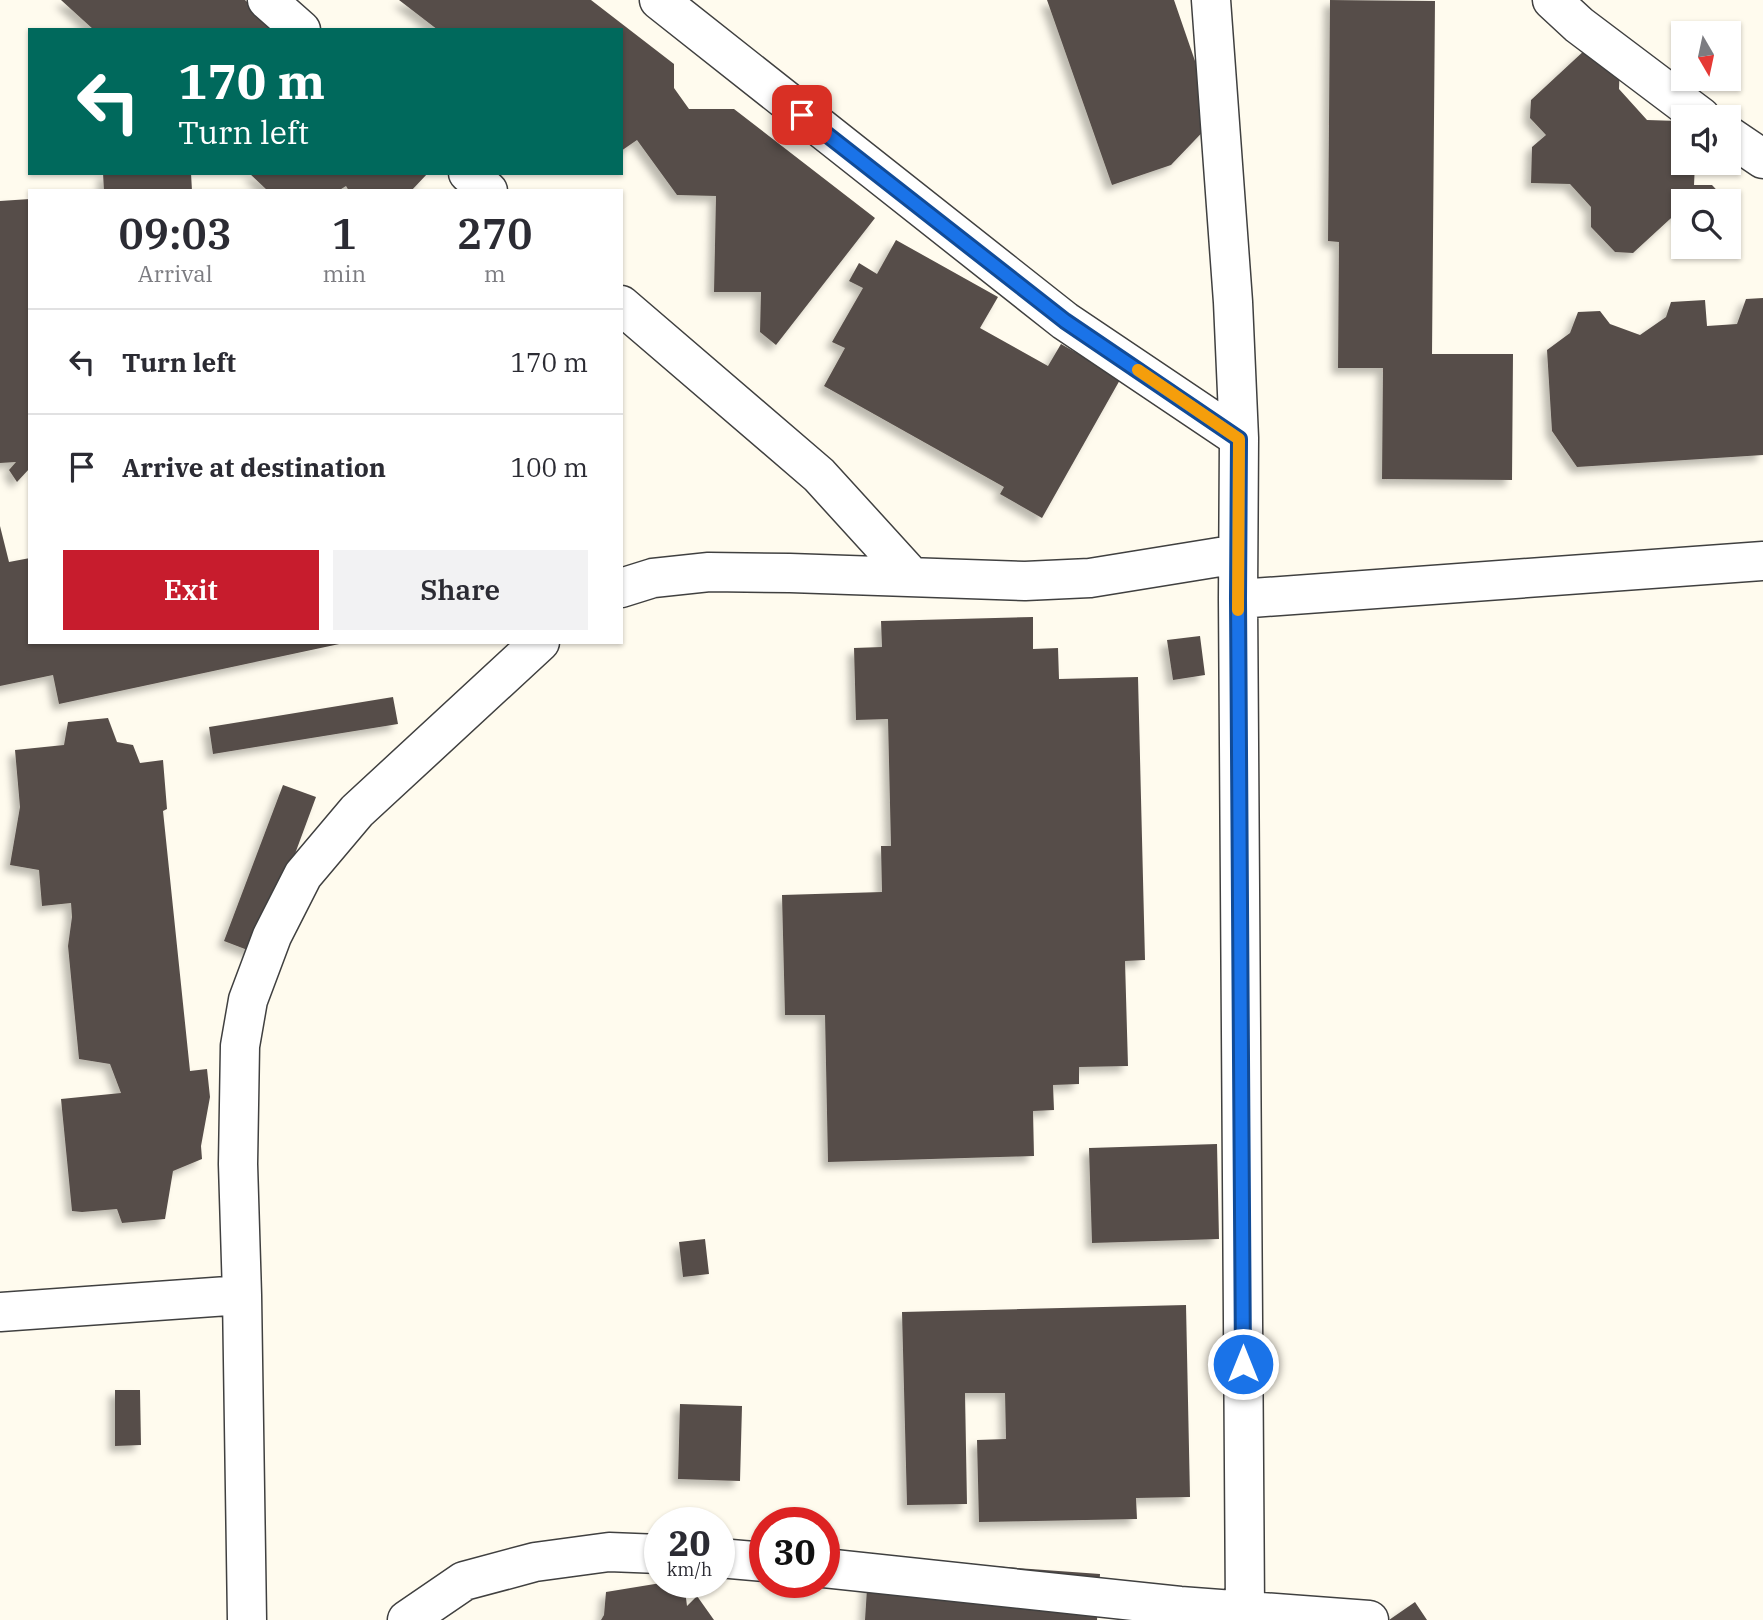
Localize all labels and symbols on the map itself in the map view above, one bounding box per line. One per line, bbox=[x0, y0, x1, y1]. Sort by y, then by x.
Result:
north arrow bbox=[1671, 21, 1741, 91]
pin bbox=[772, 85, 832, 145]
position arrow bbox=[1206, 1327, 1280, 1401]
speed limit sign: 30 bbox=[749, 1507, 840, 1598]

